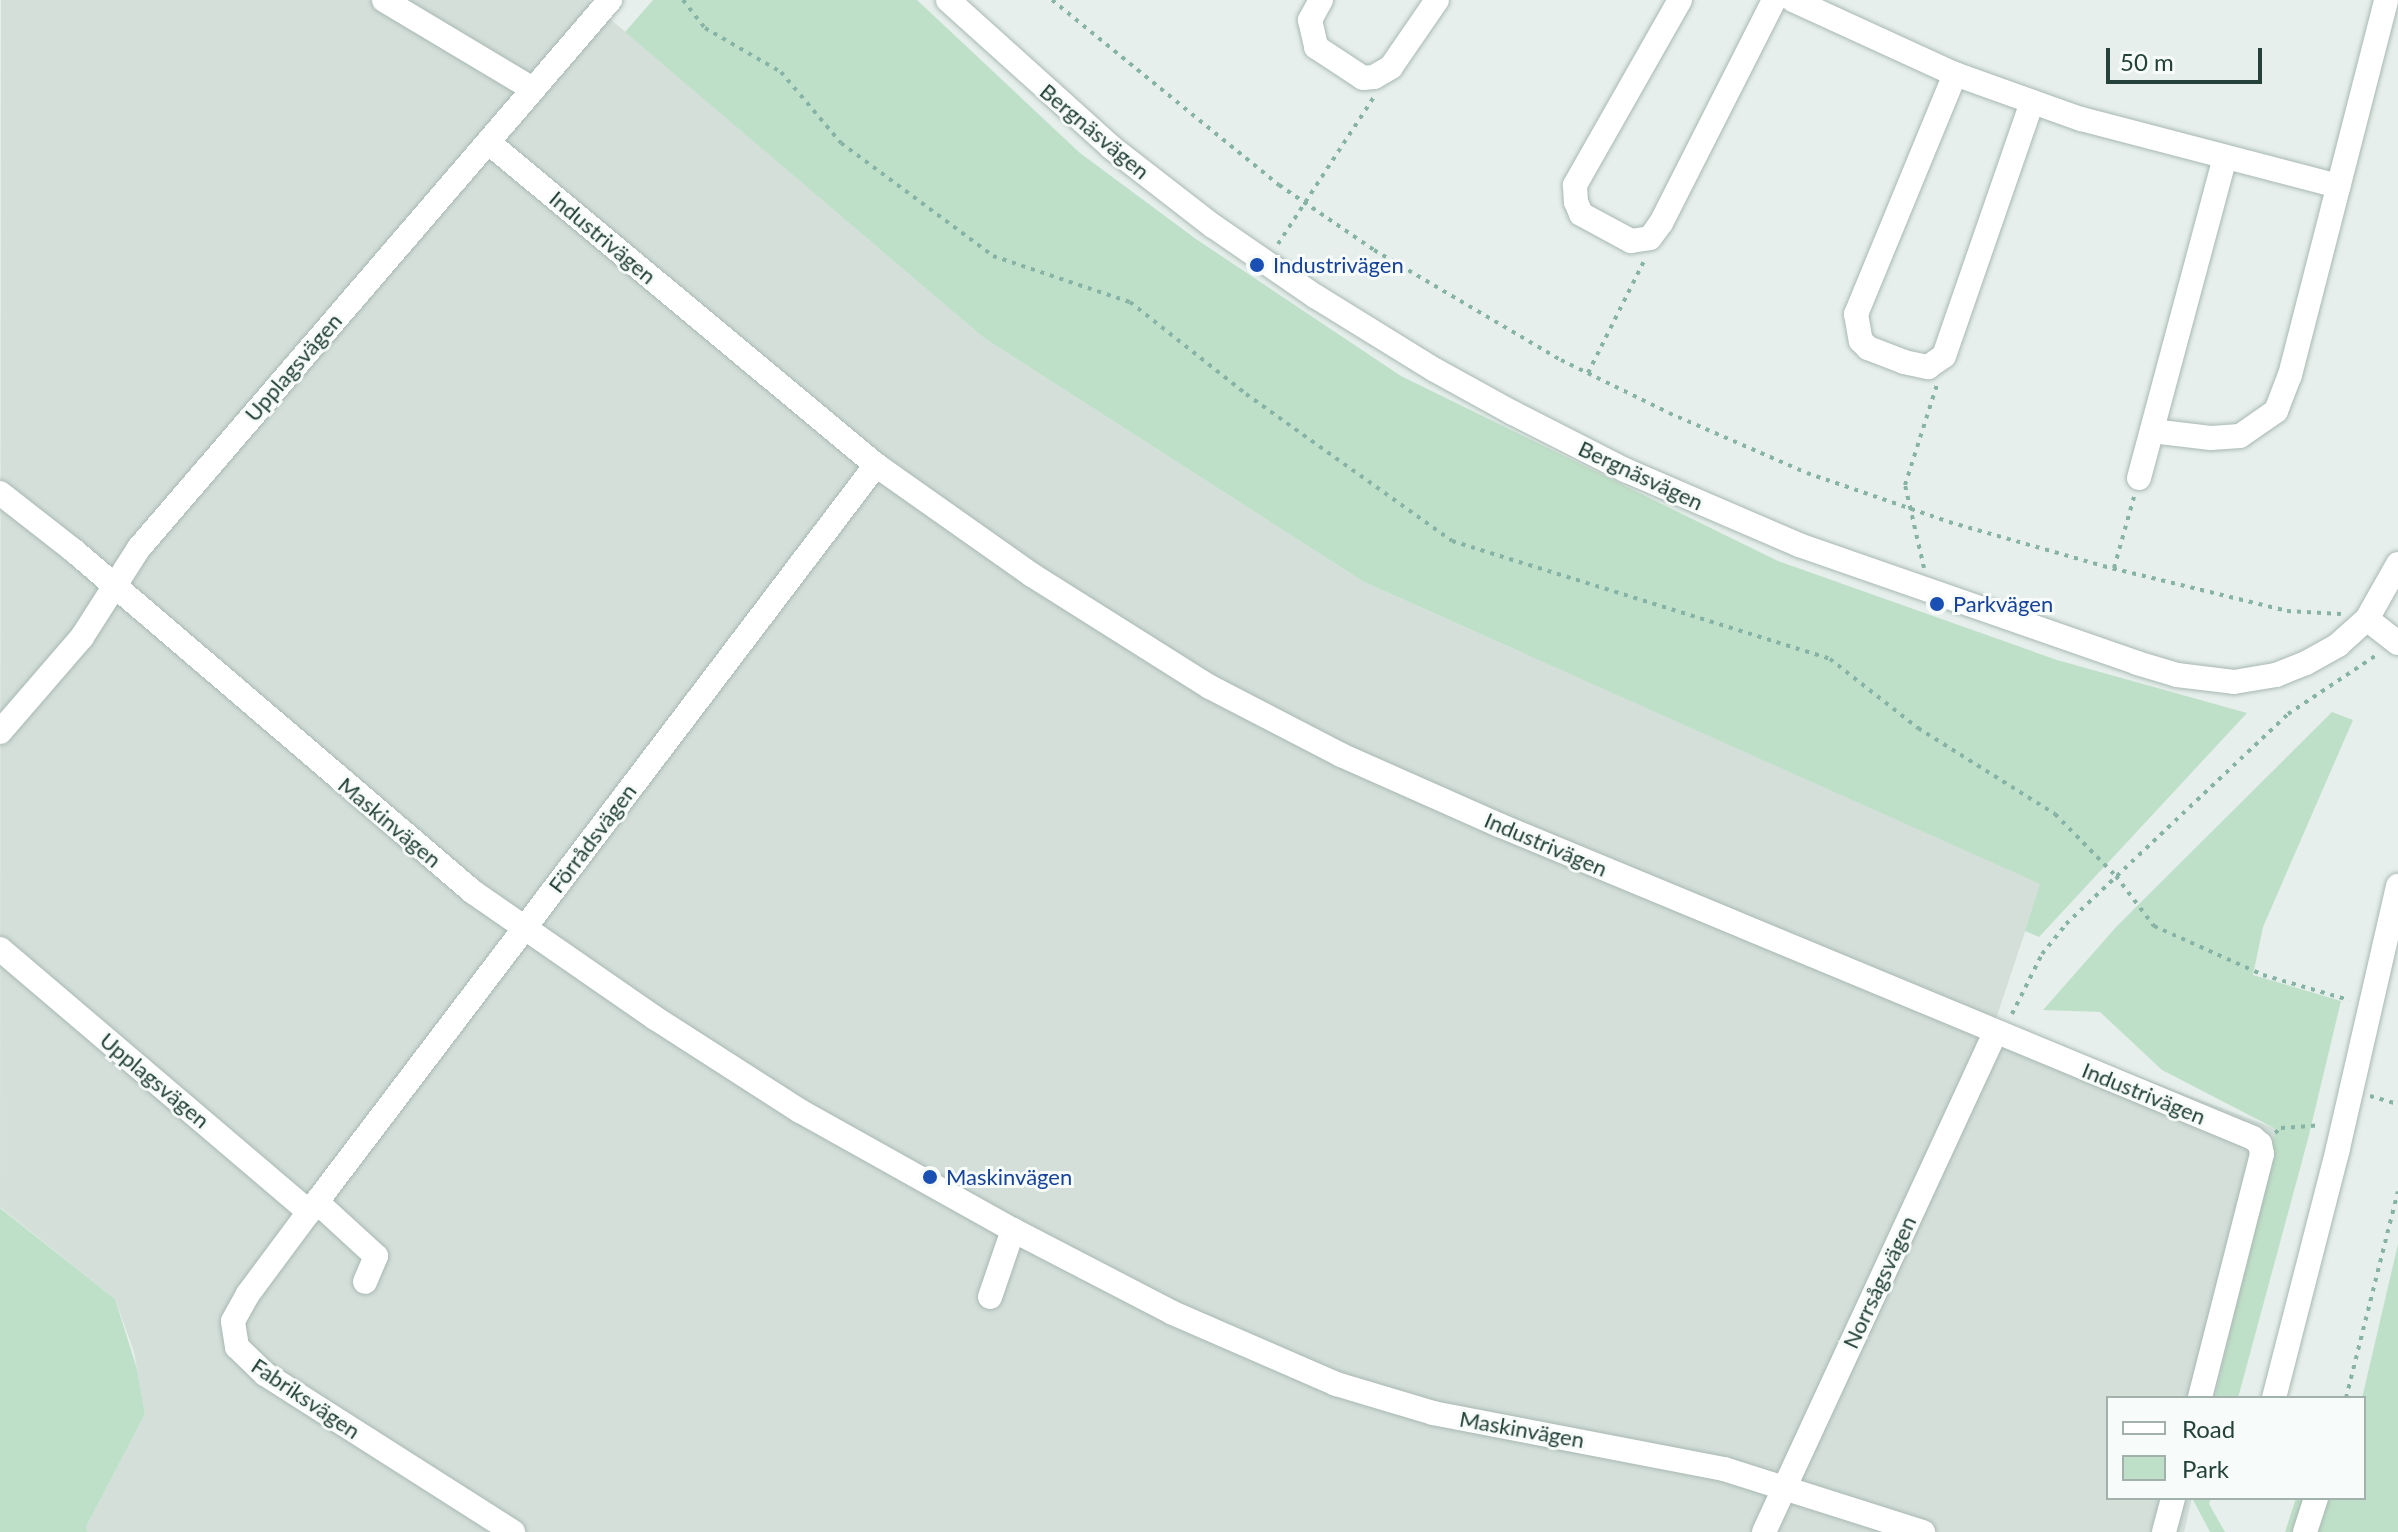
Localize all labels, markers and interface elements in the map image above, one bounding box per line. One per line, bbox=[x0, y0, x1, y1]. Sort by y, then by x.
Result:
scale bar bbox=[2110, 32, 2266, 82]
text: 50 m bbox=[2120, 47, 2174, 76]
street label: Bergnäsvägen bbox=[1035, 78, 1155, 184]
street label: Industrivägen bbox=[544, 185, 662, 289]
place label: Industrivägen bbox=[1273, 252, 1404, 278]
marker: Industrivägen bbox=[1248, 256, 1266, 274]
street label: Upplagsvägen bbox=[239, 308, 347, 426]
street label: Bergnäsvägen bbox=[1574, 435, 1708, 515]
place label: Parkvägen bbox=[1953, 591, 2053, 617]
marker: Parkvägen bbox=[1928, 595, 1946, 613]
street label: Maskinvägen bbox=[333, 771, 447, 873]
street label: Förrådsvägen bbox=[542, 778, 642, 898]
street label: Industrivägen bbox=[1481, 806, 1611, 882]
street label: Upplagsvägen bbox=[95, 1027, 215, 1133]
street label: Industrivägen bbox=[2078, 1056, 2210, 1130]
place label: Maskinvägen bbox=[946, 1164, 1072, 1190]
marker: Maskinvägen bbox=[921, 1168, 939, 1186]
street label: Norrsågsvägen bbox=[1837, 1211, 1921, 1353]
street label: Fabriksvägen bbox=[247, 1352, 365, 1444]
legend bbox=[2106, 1396, 2366, 1500]
street label: Maskinvägen bbox=[1458, 1405, 1586, 1453]
text: Road bbox=[2182, 1414, 2235, 1443]
text: Park bbox=[2182, 1454, 2229, 1483]

